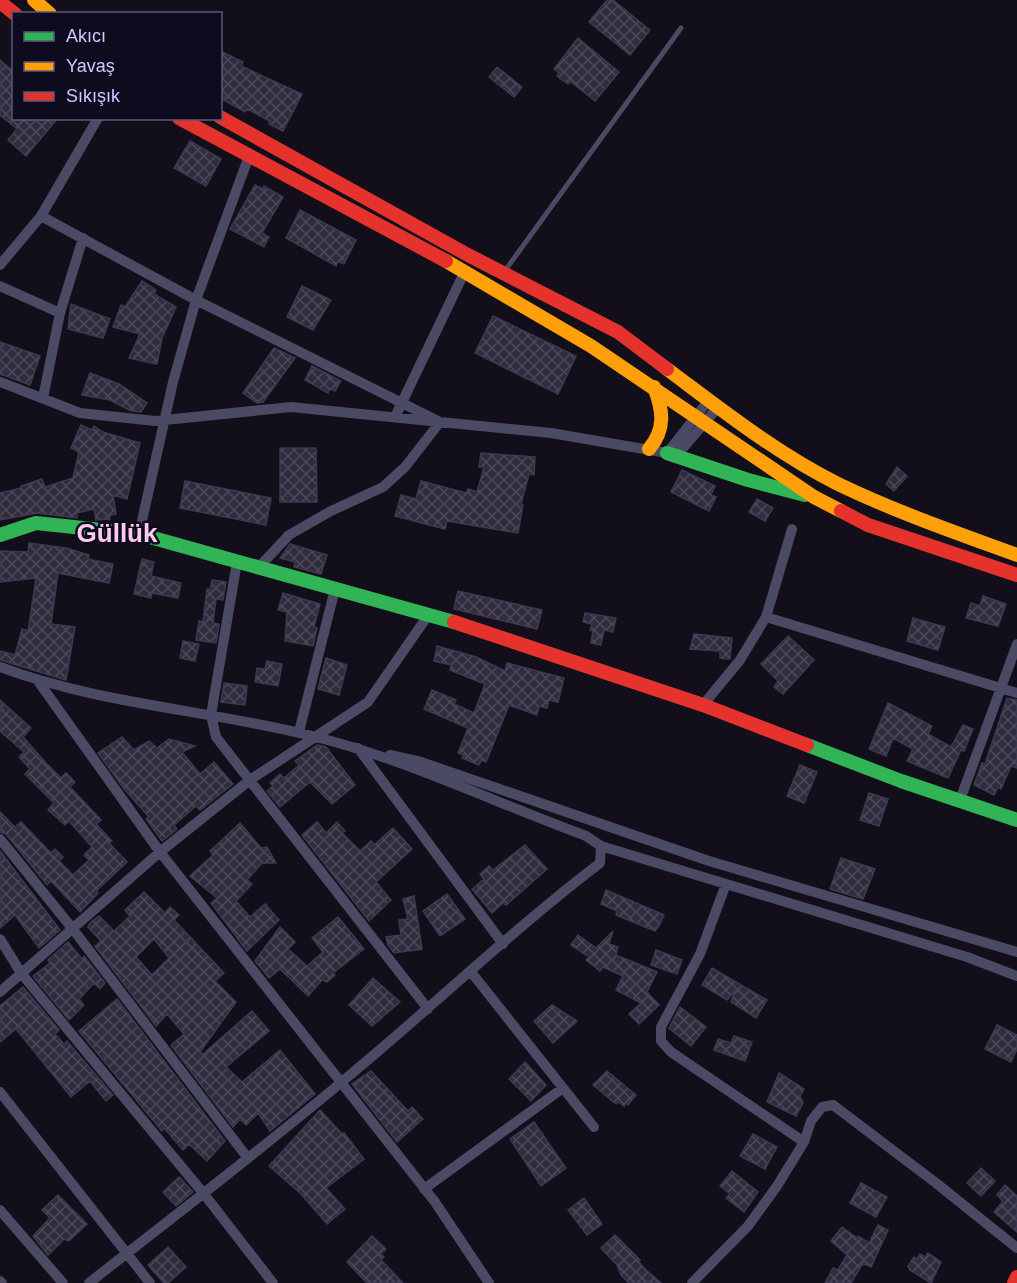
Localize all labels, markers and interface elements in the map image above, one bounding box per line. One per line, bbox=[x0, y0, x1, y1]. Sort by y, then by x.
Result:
legend bbox=[12, 12, 222, 120]
text: Akıcı bbox=[66, 26, 106, 46]
text: Yavaş bbox=[66, 56, 115, 76]
text: Sıkışık bbox=[66, 86, 121, 106]
district label: Güllük bbox=[77, 518, 158, 548]

